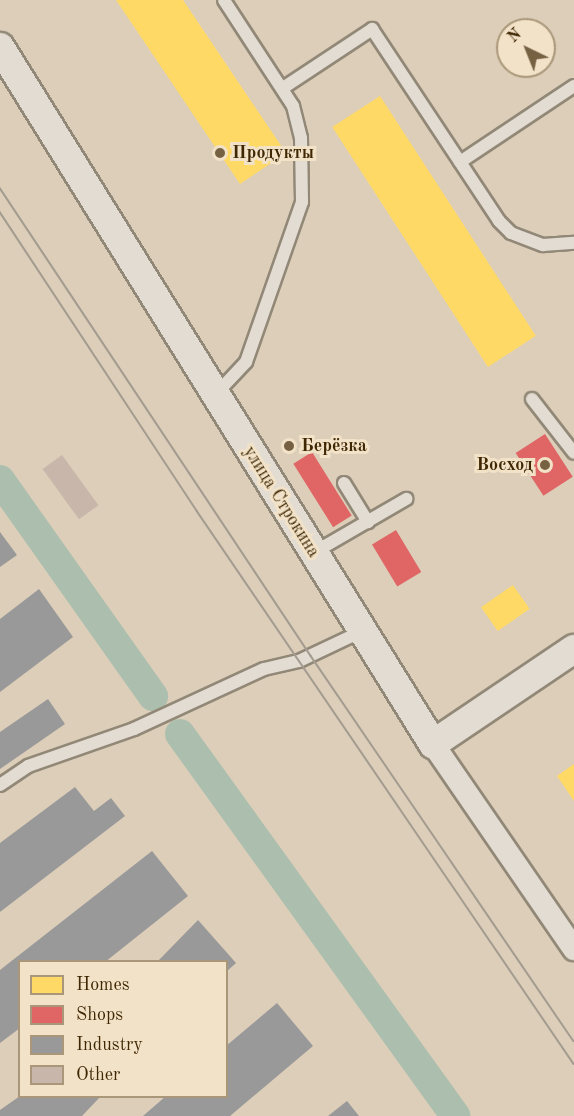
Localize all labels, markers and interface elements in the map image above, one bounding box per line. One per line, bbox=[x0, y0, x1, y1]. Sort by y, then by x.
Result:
north arrow bbox=[496, 18, 556, 78]
text: N bbox=[505, 26, 525, 46]
place label: Продукты bbox=[232, 142, 314, 164]
marker: Продукты bbox=[213, 146, 227, 160]
place label: Берёзка bbox=[301, 435, 367, 457]
marker: Берёзка bbox=[282, 439, 296, 453]
street label: улица Строкина bbox=[238, 442, 324, 562]
place label: Восход bbox=[476, 454, 533, 476]
marker: Восход bbox=[538, 458, 552, 472]
legend bbox=[18, 960, 228, 1098]
text: Homes bbox=[76, 976, 130, 994]
text: Shops bbox=[76, 1006, 123, 1024]
text: Industry bbox=[76, 1036, 143, 1054]
text: Other bbox=[76, 1066, 120, 1084]

